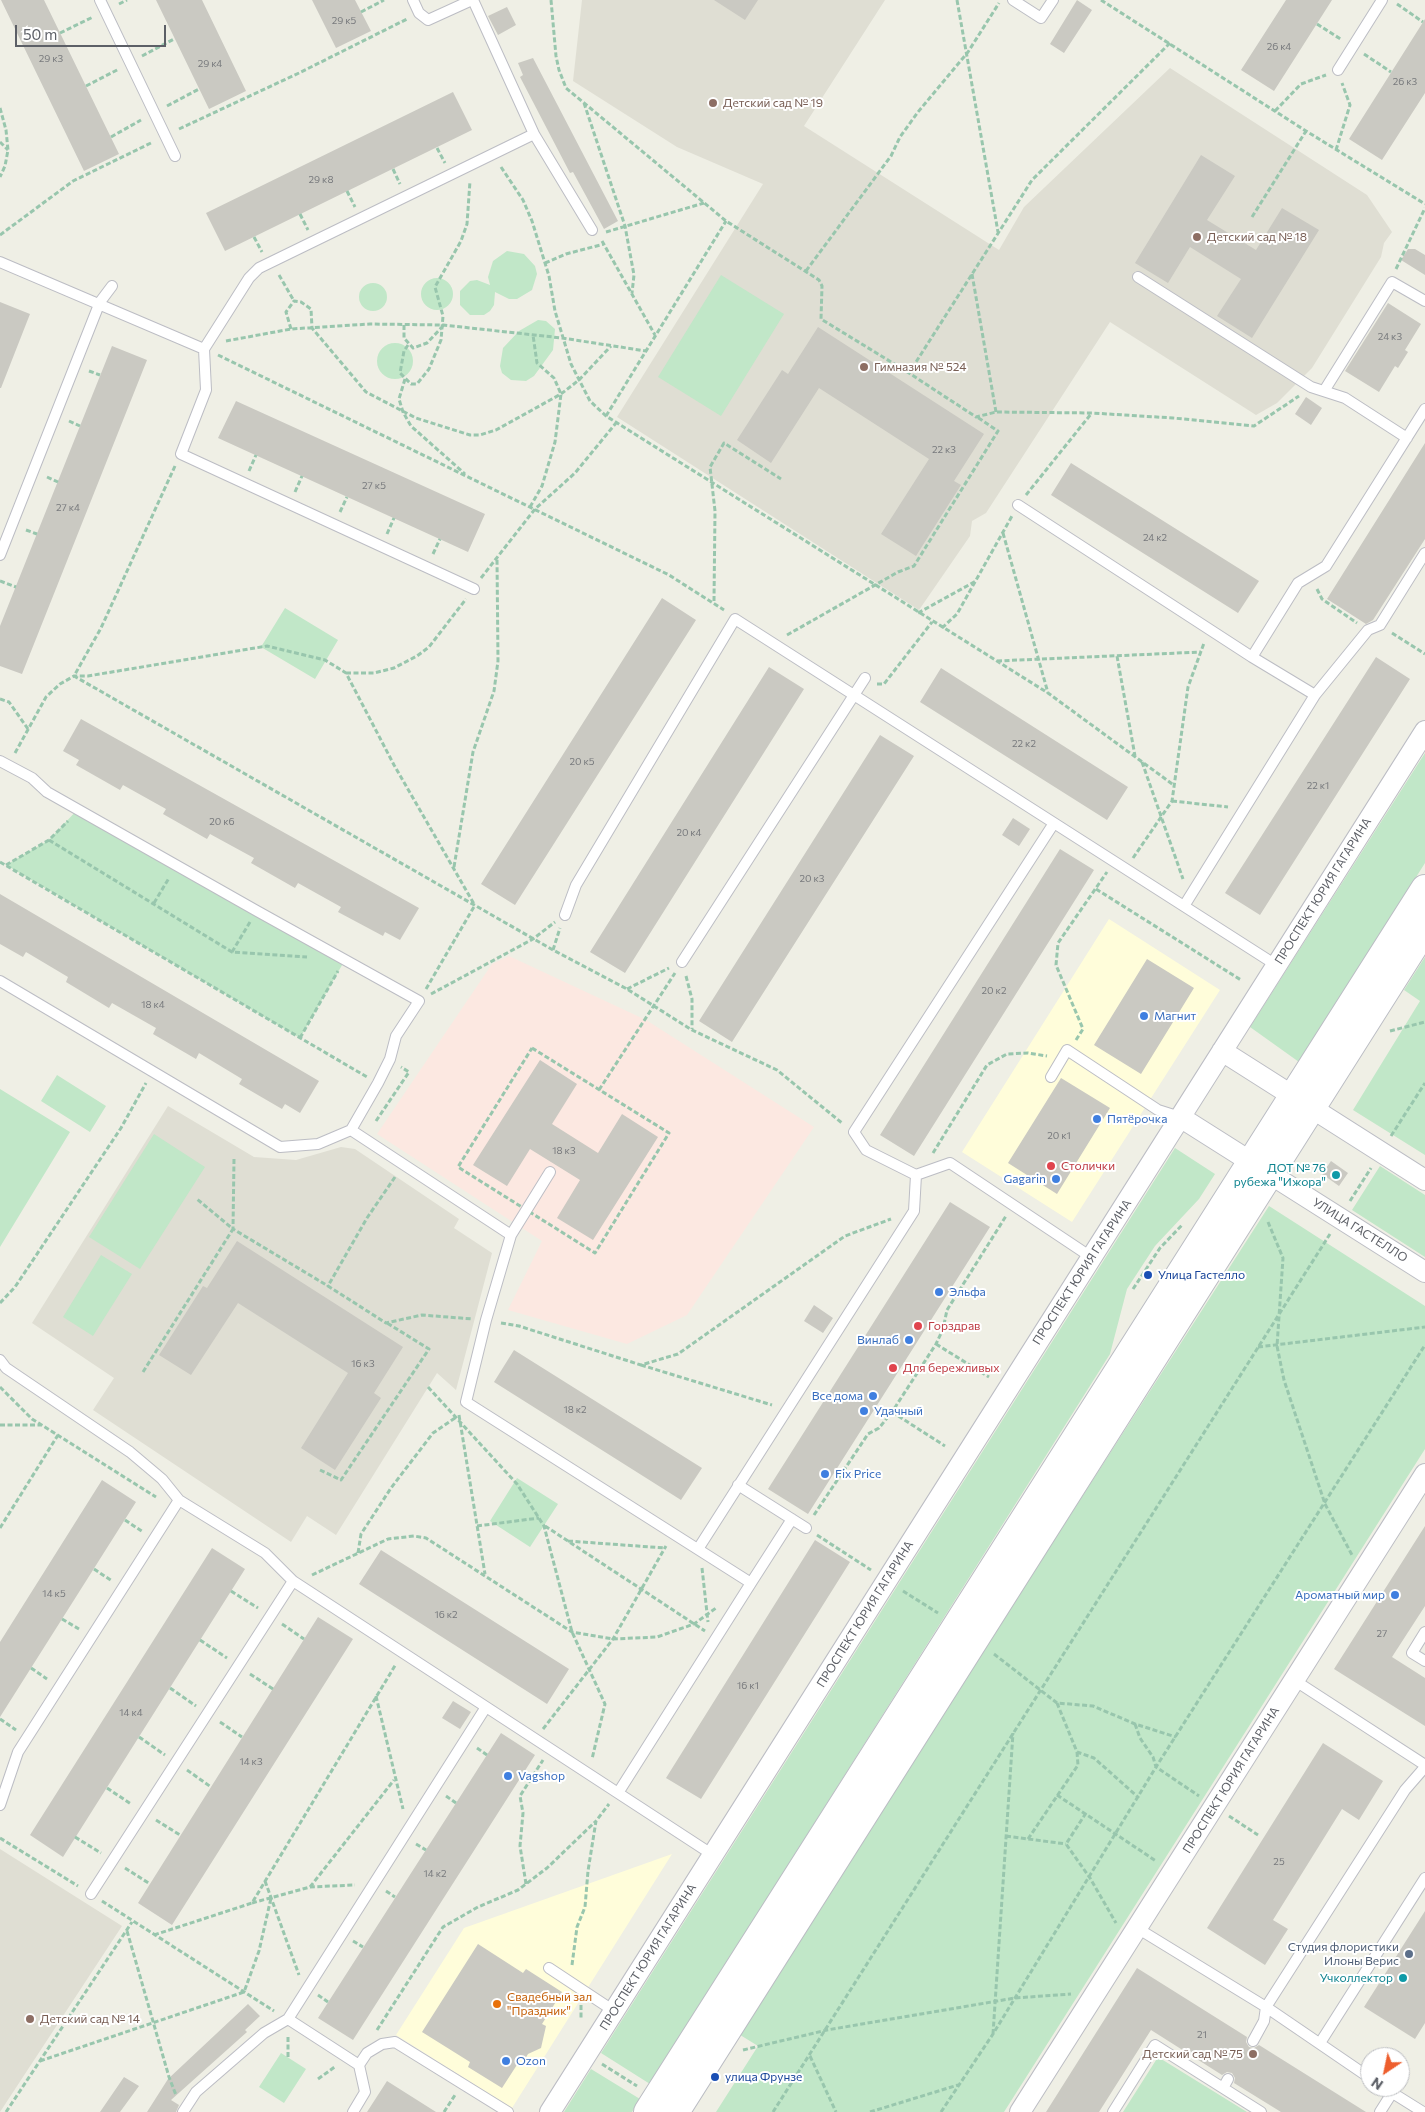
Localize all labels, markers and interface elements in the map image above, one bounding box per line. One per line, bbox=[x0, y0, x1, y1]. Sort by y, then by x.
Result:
scale bar bbox=[18, 15, 169, 47]
house number: 29 к5 bbox=[332, 15, 356, 27]
text: 50 m bbox=[23, 25, 57, 43]
house number: 26 к4 bbox=[1267, 41, 1291, 53]
house number: 29 к3 bbox=[39, 53, 63, 65]
house number: 29 к4 bbox=[198, 58, 222, 70]
house number: 26 к3 bbox=[1393, 76, 1417, 88]
place label: Детский сад № 19 bbox=[723, 96, 823, 110]
marker: Детский сад № 19 bbox=[707, 97, 719, 109]
house number: 29 к8 bbox=[309, 174, 333, 186]
place label: Детский сад № 18 bbox=[1207, 230, 1307, 244]
marker: Детский сад № 18 bbox=[1191, 231, 1203, 243]
house number: 24 к3 bbox=[1378, 331, 1402, 343]
place label: Гимназия № 524 bbox=[874, 360, 966, 374]
marker: Гимназия № 524 bbox=[858, 361, 870, 373]
house number: 22 к3 bbox=[932, 444, 956, 456]
house number: 27 к5 bbox=[362, 480, 386, 492]
house number: 27 к4 bbox=[56, 502, 80, 514]
house number: 24 к2 bbox=[1143, 532, 1167, 544]
house number: 22 к2 bbox=[1012, 738, 1036, 750]
house number: 20 к5 bbox=[569, 756, 595, 768]
house number: 22 к1 bbox=[1307, 780, 1329, 792]
street label: ПРОСПЕКТ ЮРИЯ ГАГАРИНА bbox=[1272, 815, 1374, 967]
house number: 20 к6 bbox=[209, 816, 235, 828]
house number: 20 к4 bbox=[676, 827, 702, 839]
house number: 20 к3 bbox=[799, 873, 825, 885]
house number: 20 к2 bbox=[982, 985, 1006, 997]
house number: 18 к4 bbox=[141, 999, 165, 1011]
place label: Магнит bbox=[1154, 1009, 1196, 1023]
marker: Магнит bbox=[1138, 1010, 1150, 1022]
place label: Пятёрочка bbox=[1107, 1112, 1167, 1126]
marker: Пятёрочка bbox=[1091, 1113, 1103, 1125]
house number: 20 к1 bbox=[1047, 1130, 1071, 1142]
house number: 18 к3 bbox=[552, 1145, 576, 1157]
place label: Столички bbox=[1061, 1159, 1115, 1173]
marker: Столички bbox=[1045, 1160, 1057, 1172]
place label: ДОТ № 76 рубежа "Ижора" bbox=[1234, 1161, 1326, 1189]
marker: ДОТ № 76 рубежа "Ижора" bbox=[1330, 1169, 1342, 1181]
place label: Gagarin bbox=[1003, 1172, 1046, 1186]
marker: Gagarin bbox=[1050, 1173, 1062, 1185]
street label: УЛИЦА ГАСТЕЛЛО bbox=[1310, 1195, 1410, 1265]
street label: ПРОСПЕКТ ЮРИЯ ГАГАРИНА bbox=[1030, 1197, 1134, 1347]
place label: Улица Гастелло bbox=[1158, 1268, 1245, 1282]
marker: Улица Гастелло bbox=[1142, 1269, 1154, 1281]
place label: Эльфа bbox=[949, 1285, 986, 1299]
marker: Эльфа bbox=[933, 1286, 945, 1298]
place label: Горздрав bbox=[928, 1319, 980, 1333]
marker: Горздрав bbox=[912, 1320, 924, 1332]
place label: Винлаб bbox=[857, 1333, 899, 1347]
marker: Винлаб bbox=[903, 1334, 915, 1346]
house number: 16 к3 bbox=[351, 1358, 375, 1370]
place label: Для бережливых bbox=[903, 1361, 1000, 1375]
marker: Для бережливых bbox=[887, 1362, 899, 1374]
place label: Все дома bbox=[812, 1389, 863, 1403]
marker: Все дома bbox=[867, 1390, 879, 1402]
house number: 18 к2 bbox=[563, 1404, 587, 1416]
place label: Удачный bbox=[874, 1404, 923, 1418]
marker: Удачный bbox=[858, 1405, 870, 1417]
place label: Fix Price bbox=[835, 1467, 881, 1481]
marker: Fix Price bbox=[819, 1468, 831, 1480]
street label: ПРОСПЕКТ ЮРИЯ ГАГАРИНА bbox=[814, 1538, 916, 1690]
house number: 14 к5 bbox=[42, 1588, 66, 1600]
place label: Ароматный мир bbox=[1295, 1588, 1385, 1602]
marker: Ароматный мир bbox=[1389, 1589, 1401, 1601]
house number: 16 к2 bbox=[434, 1609, 458, 1621]
house number: 27 bbox=[1377, 1628, 1387, 1640]
house number: 16 к1 bbox=[737, 1680, 759, 1692]
street label: ПРОСПЕКТ ЮРИЯ ГАГАРИНА bbox=[1180, 1704, 1282, 1856]
house number: 14 к4 bbox=[119, 1707, 143, 1719]
house number: 14 к3 bbox=[239, 1756, 263, 1768]
place label: Vagshop bbox=[518, 1769, 565, 1783]
marker: Vagshop bbox=[502, 1770, 514, 1782]
house number: 25 bbox=[1273, 1856, 1285, 1868]
house number: 14 к2 bbox=[423, 1868, 447, 1880]
street label: ПРОСПЕКТ ЮРИЯ ГАГАРИНА bbox=[597, 1881, 699, 2033]
place label: Студия флористики Илоны Верис bbox=[1288, 1940, 1399, 1968]
marker: Студия флористики Илоны Верис bbox=[1403, 1948, 1415, 1960]
place label: Учколлектор bbox=[1320, 1971, 1393, 1985]
marker: Учколлектор bbox=[1397, 1972, 1409, 1984]
place label: Свадебный зал "Праздник" bbox=[507, 1990, 592, 2018]
marker: Свадебный зал "Праздник" bbox=[491, 1998, 503, 2010]
place label: Детский сад № 14 bbox=[40, 2012, 140, 2026]
marker: Детский сад № 14 bbox=[24, 2013, 36, 2025]
house number: 21 bbox=[1197, 2029, 1207, 2041]
place label: Детский сад № 75 bbox=[1142, 2047, 1243, 2061]
north arrow bbox=[1360, 2047, 1410, 2097]
marker: Детский сад № 75 bbox=[1247, 2048, 1259, 2060]
place label: Ozon bbox=[516, 2054, 546, 2068]
marker: Ozon bbox=[500, 2055, 512, 2067]
place label: улица Фрунзе bbox=[725, 2070, 802, 2084]
marker: улица Фрунзе bbox=[709, 2071, 721, 2083]
text: N bbox=[1368, 2074, 1386, 2094]

